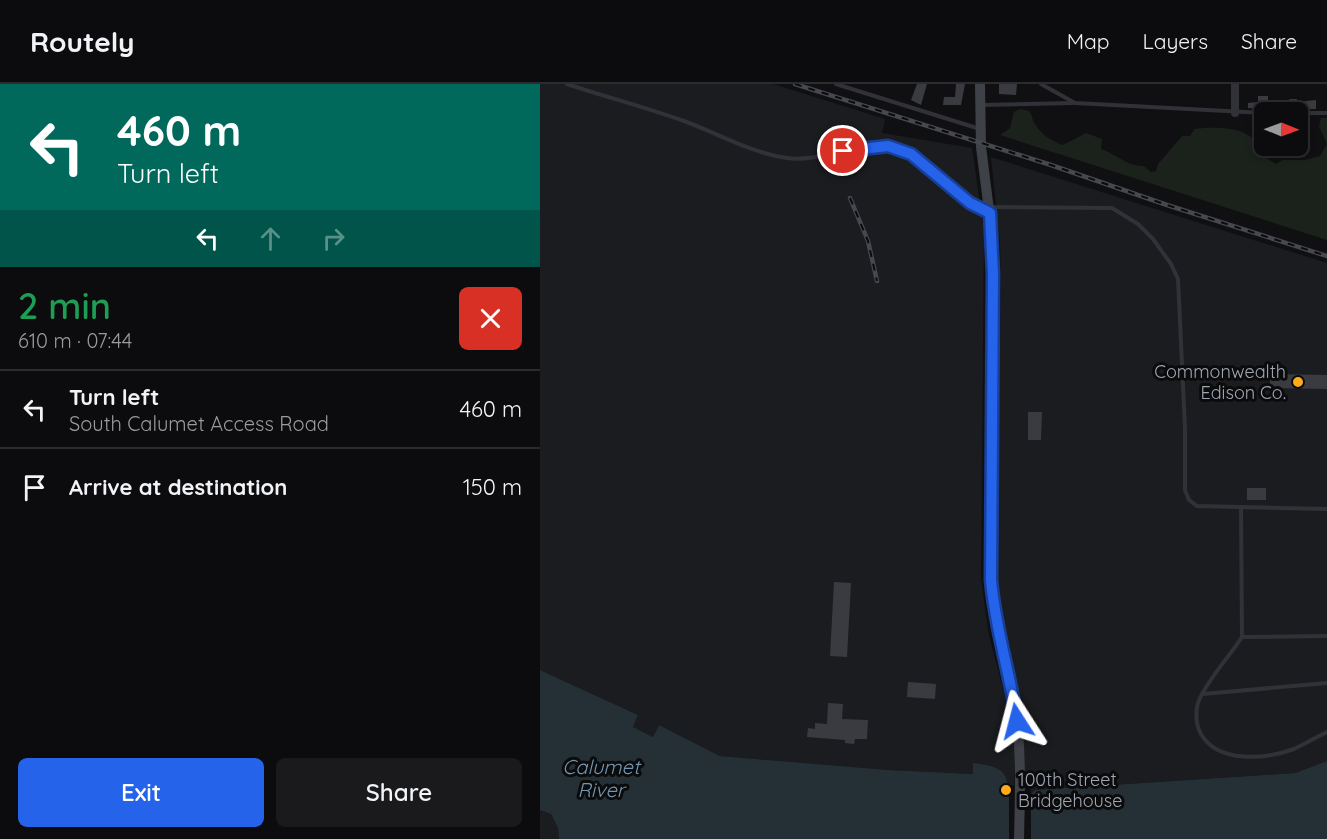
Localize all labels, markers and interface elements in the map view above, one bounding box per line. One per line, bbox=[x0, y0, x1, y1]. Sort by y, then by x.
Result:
text: Routely bbox=[30, 24, 134, 59]
text: Map bbox=[1067, 28, 1110, 54]
text: Layers bbox=[1143, 28, 1208, 54]
text: Share bbox=[1241, 28, 1297, 54]
north arrow bbox=[1254, 102, 1308, 156]
map controls bbox=[1254, 102, 1308, 156]
text: 460 m bbox=[117, 104, 241, 157]
icon: left bbox=[18, 108, 96, 186]
pin bbox=[817, 125, 868, 176]
icon: arrive bbox=[826, 134, 859, 167]
text: Turn left bbox=[117, 156, 219, 190]
icon: left bbox=[191, 222, 224, 255]
icon: ahead bbox=[254, 222, 287, 255]
icon: right bbox=[317, 222, 350, 255]
text: 2 min bbox=[18, 283, 111, 328]
button: close bbox=[459, 287, 522, 350]
text: 610 m · 07:44 bbox=[18, 328, 132, 353]
place label: Commonwealth Edison Co. bbox=[1154, 360, 1286, 404]
marker: Commonwealth Edison Co. bbox=[1291, 375, 1305, 389]
text: Turn left bbox=[69, 383, 159, 411]
icon: left bbox=[18, 393, 51, 426]
text: 460 m bbox=[459, 395, 522, 423]
text: South Calumet Access Road bbox=[69, 411, 329, 436]
icon: arrive bbox=[18, 471, 51, 504]
text: Arrive at destination bbox=[69, 473, 287, 501]
text: 150 m bbox=[463, 473, 522, 501]
position arrow bbox=[985, 689, 1049, 753]
water label: Calumet River bbox=[562, 754, 642, 802]
button: Exit bbox=[18, 758, 264, 827]
button: Share bbox=[276, 758, 522, 827]
place label: 100th Street Bridgehouse bbox=[1018, 768, 1122, 812]
marker: 100th Street Bridgehouse bbox=[999, 783, 1013, 797]

